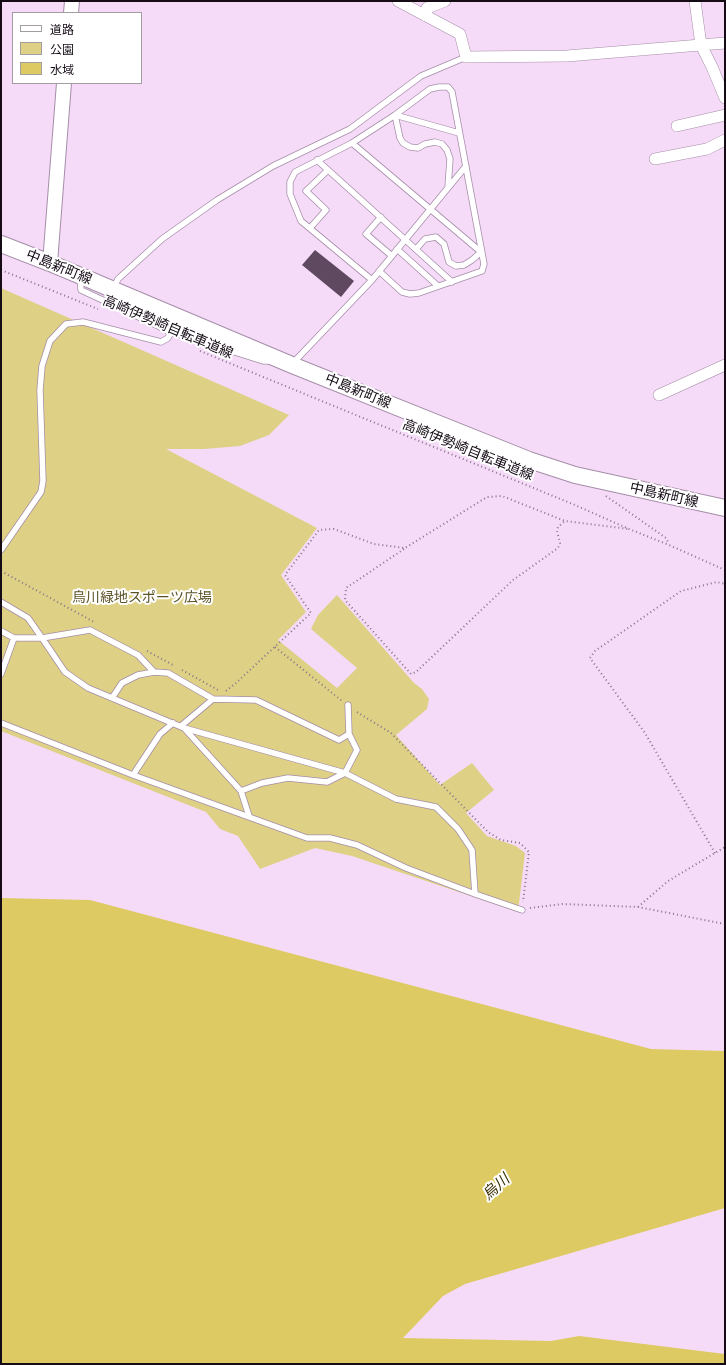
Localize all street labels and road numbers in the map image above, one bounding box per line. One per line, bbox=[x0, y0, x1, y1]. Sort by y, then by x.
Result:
street label: 中島新町線 bbox=[23, 246, 95, 288]
street label: 高崎伊勢崎自転車道線 bbox=[100, 292, 236, 362]
street label: 中島新町線 bbox=[322, 370, 394, 412]
street label: 高崎伊勢崎自転車道線 bbox=[400, 416, 536, 484]
street label: 中島新町線 bbox=[628, 479, 700, 511]

